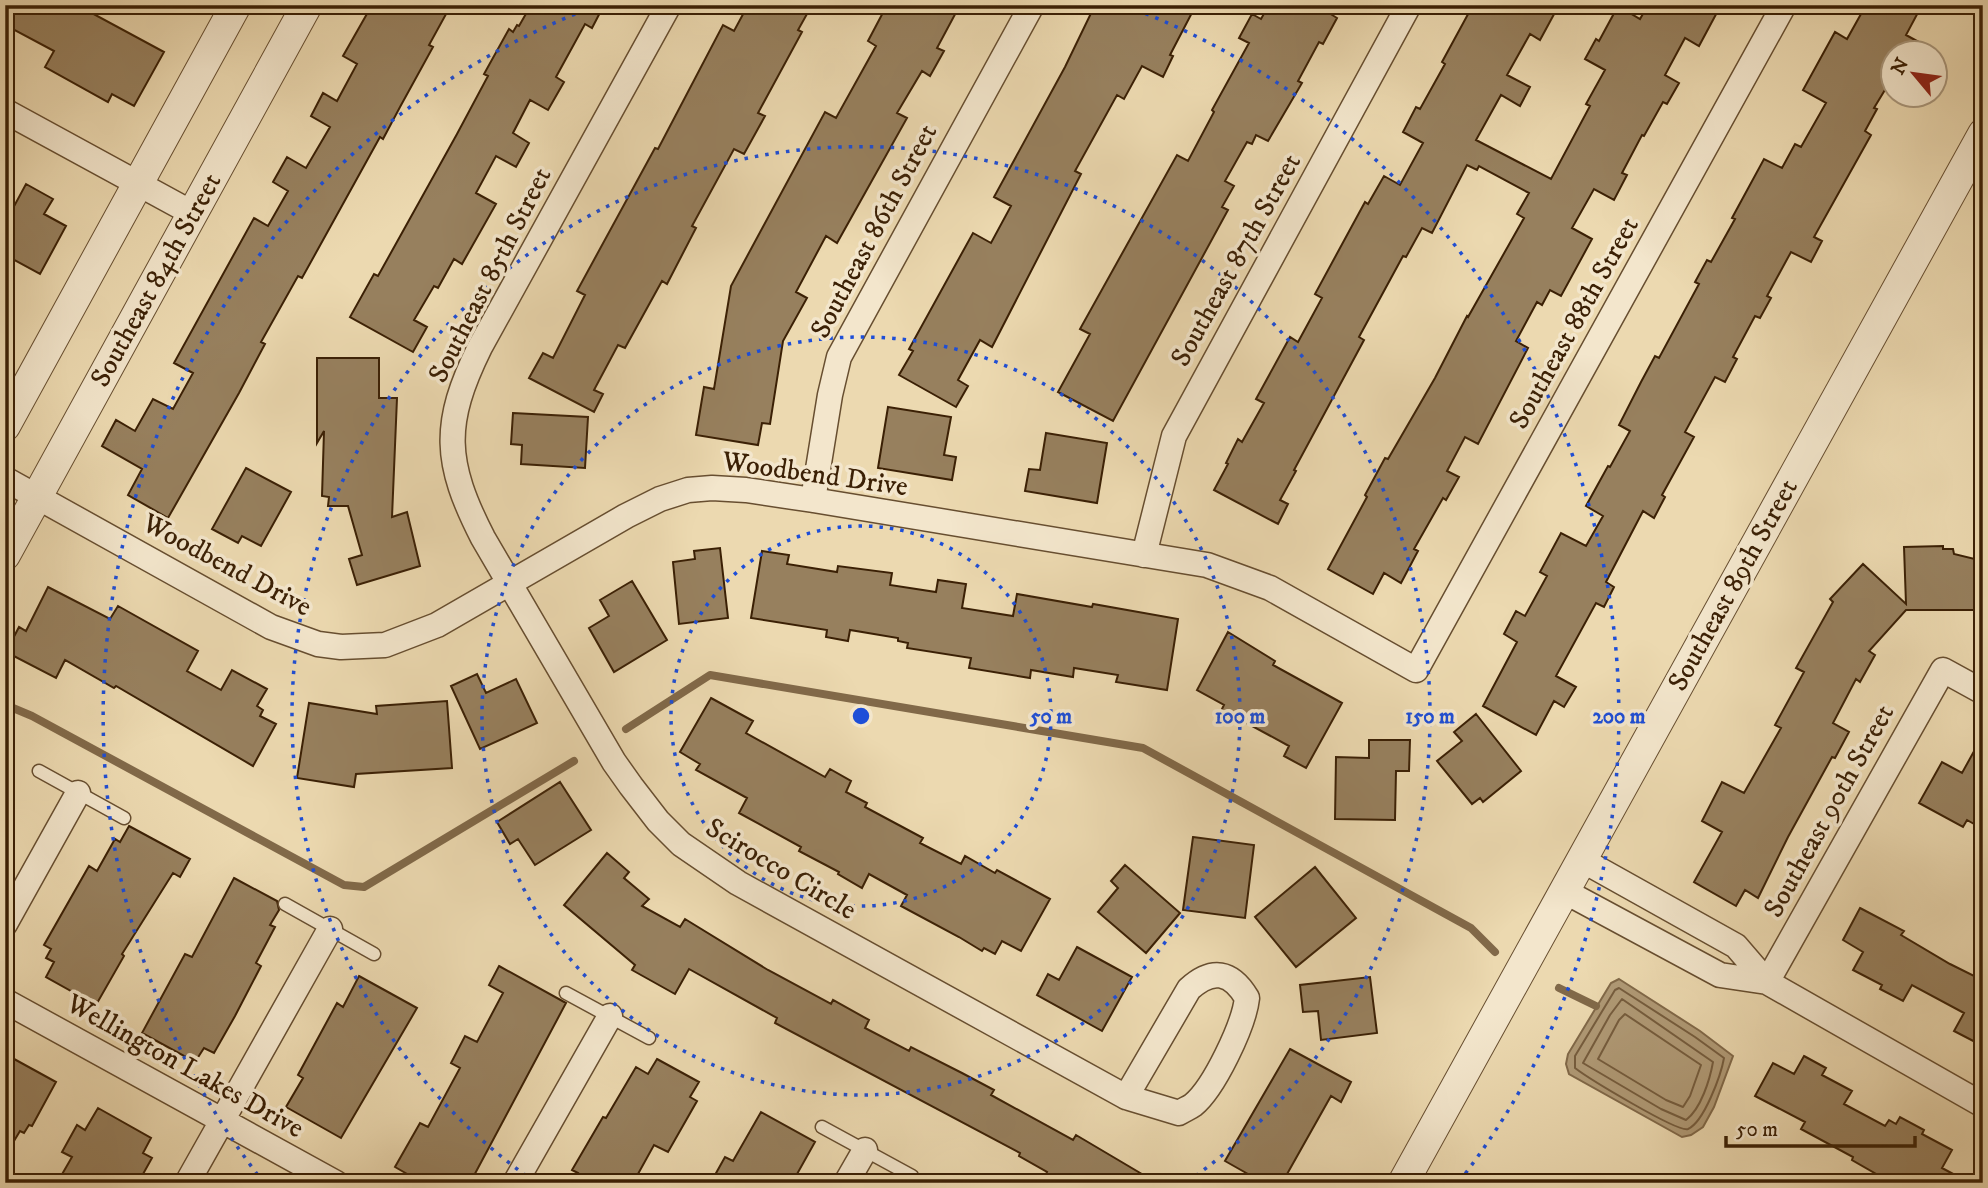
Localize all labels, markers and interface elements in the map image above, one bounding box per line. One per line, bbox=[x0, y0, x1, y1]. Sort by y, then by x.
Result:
north arrow bbox=[1880, 38, 1950, 108]
text: N bbox=[1887, 54, 1914, 79]
street label: Southeast 86th Street bbox=[803, 118, 945, 344]
street label: Southeast 87th Street bbox=[1163, 147, 1309, 372]
street label: Southeast 85th Street bbox=[421, 161, 559, 389]
street label: Southeast 84th Street bbox=[83, 167, 229, 393]
street label: Southeast 88th Street bbox=[1501, 211, 1647, 435]
street label: Woodbend Drive bbox=[719, 444, 910, 504]
street label: Southeast 89th Street bbox=[1660, 473, 1806, 697]
street label: Woodbend Drive bbox=[135, 505, 318, 624]
street label: Southeast 90th Street bbox=[1756, 698, 1902, 924]
centre of rings bbox=[849, 704, 873, 728]
text: 50 m bbox=[1029, 704, 1072, 730]
text: 100 m bbox=[1215, 704, 1265, 730]
text: 150 m bbox=[1405, 704, 1455, 730]
text: 200 m bbox=[1592, 704, 1646, 730]
street label: Scirocco Circle bbox=[699, 810, 863, 928]
street label: Wellington Lakes Drive bbox=[59, 986, 310, 1146]
scale bar bbox=[1726, 1104, 1914, 1148]
text: 50 m bbox=[1736, 1117, 1778, 1143]

